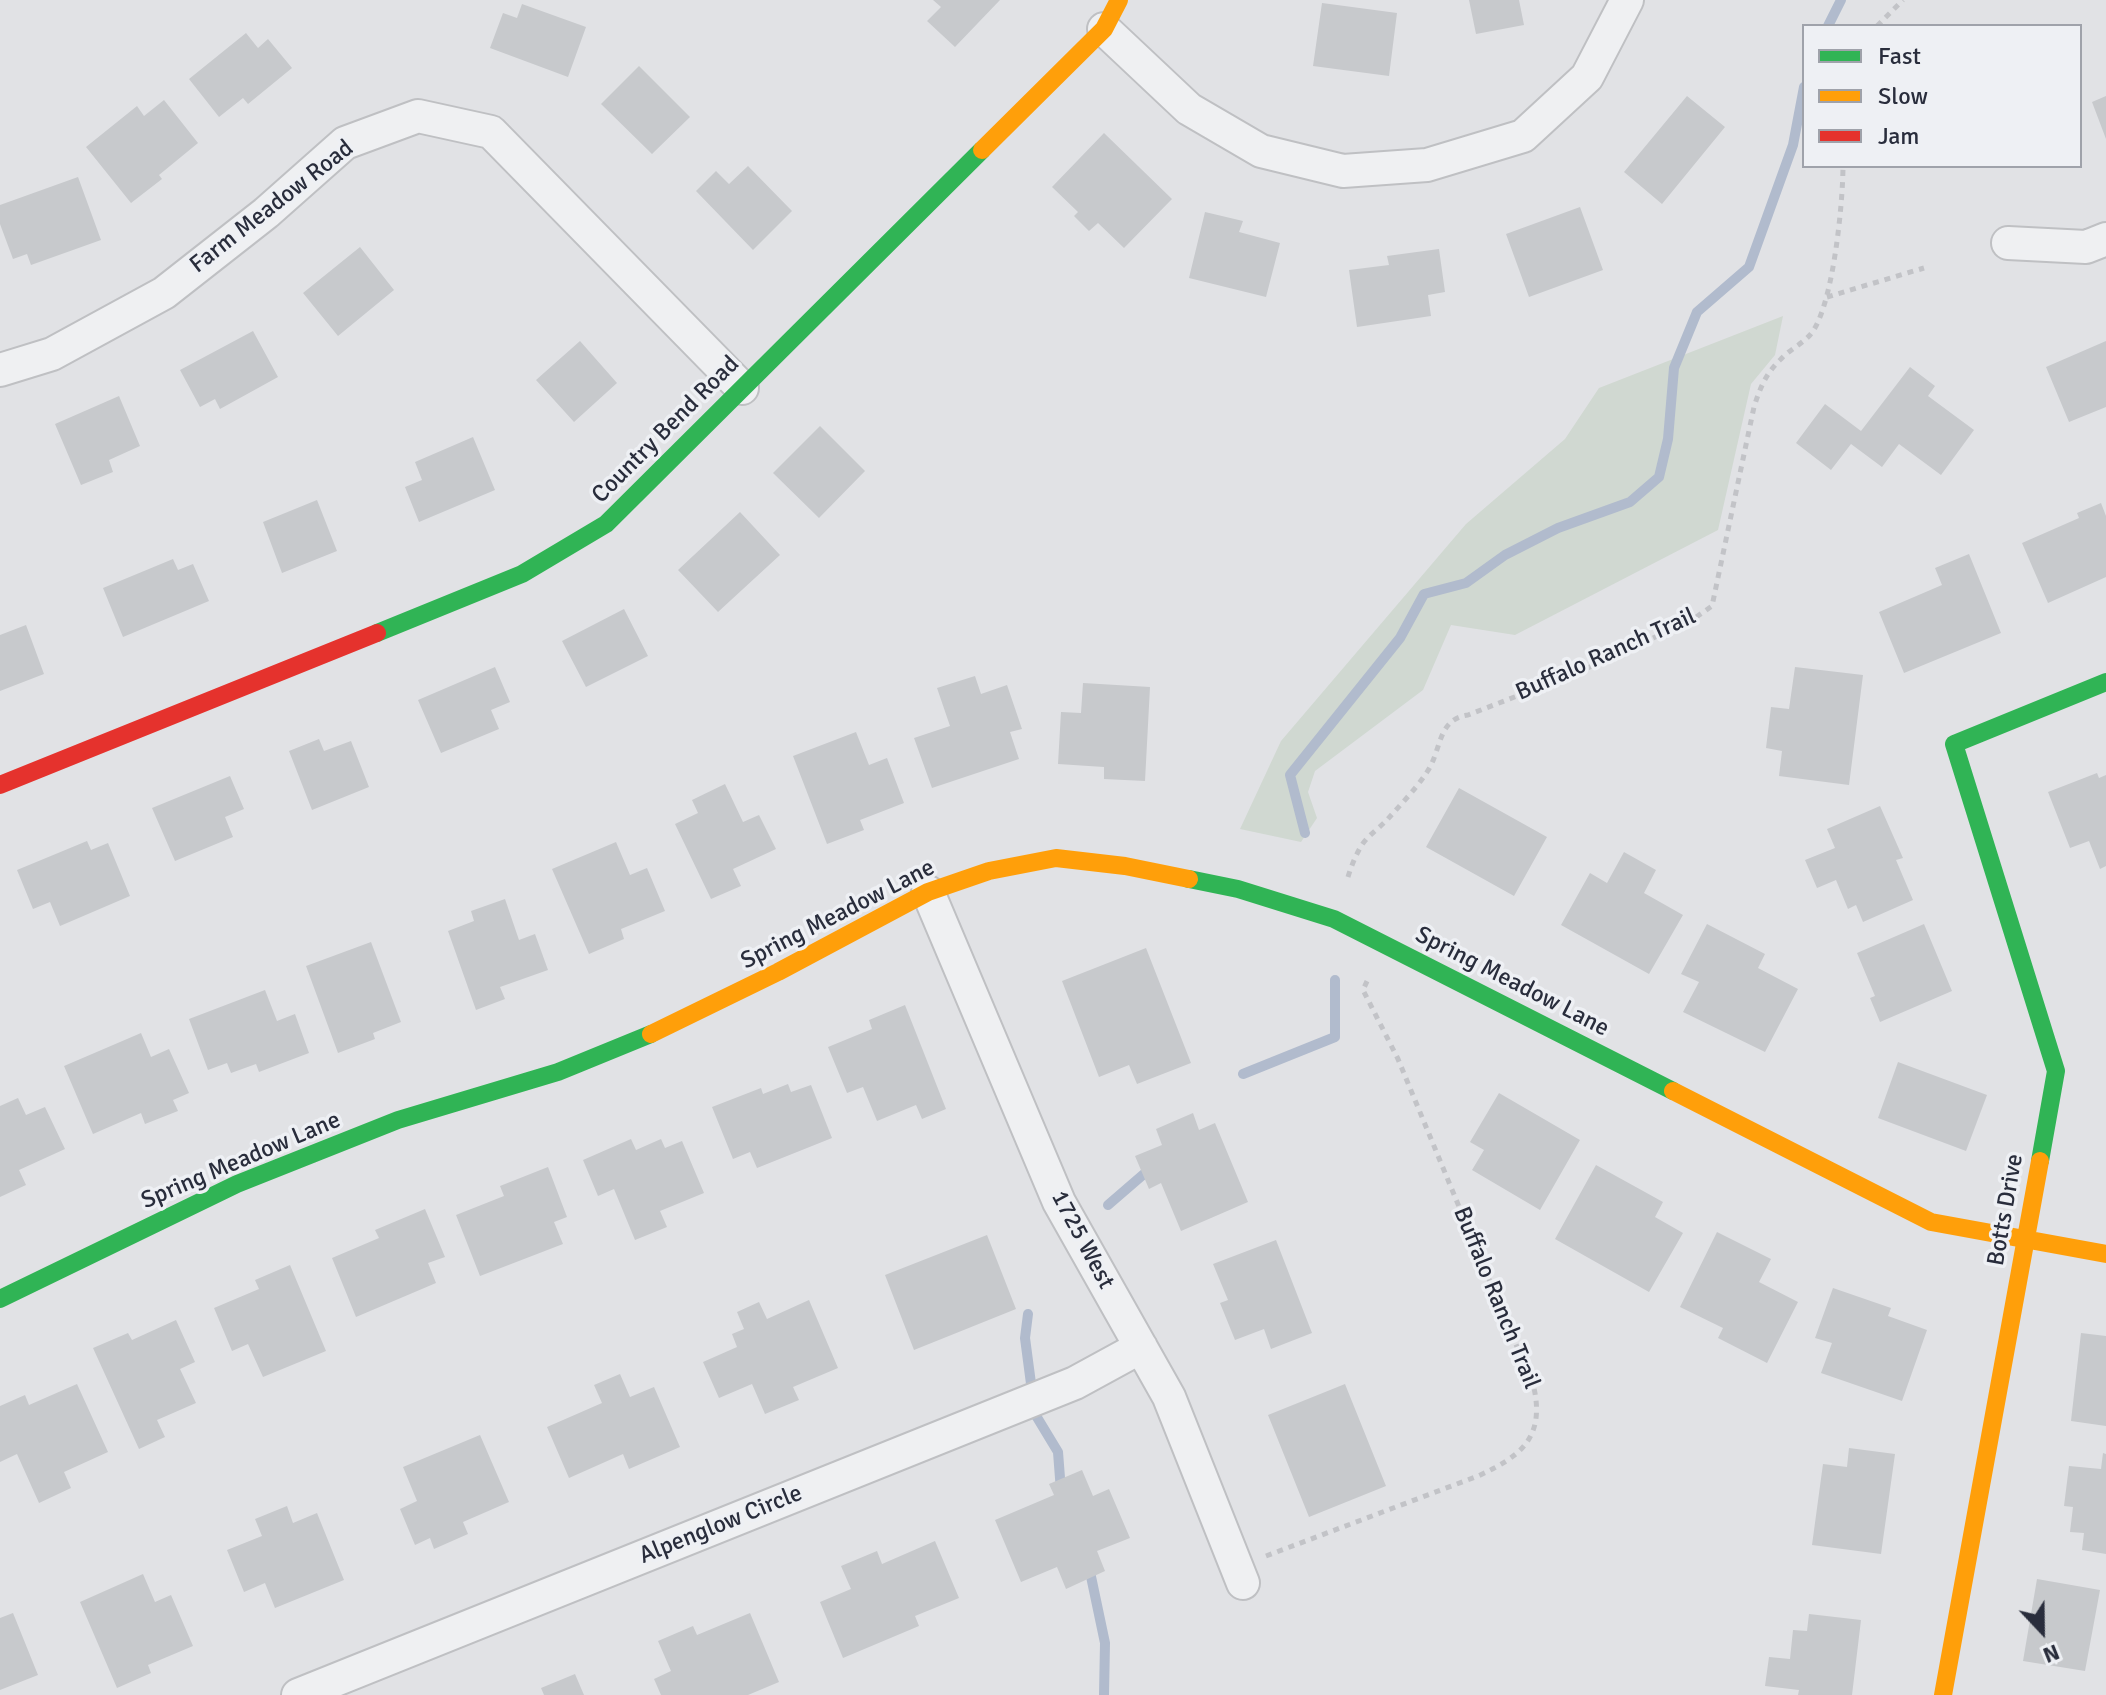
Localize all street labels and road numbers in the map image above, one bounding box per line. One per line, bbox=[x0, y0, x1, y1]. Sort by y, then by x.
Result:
street label: Farm Meadow Road bbox=[185, 134, 359, 280]
street label: Country Bend Road bbox=[586, 350, 746, 510]
street label: Buffalo Ranch Trail bbox=[1512, 602, 1700, 708]
street label: Spring Meadow Lane bbox=[736, 854, 940, 976]
street label: Spring Meadow Lane bbox=[1410, 921, 1614, 1043]
street label: Spring Meadow Lane bbox=[137, 1106, 345, 1216]
street label: Botts Drive bbox=[1982, 1152, 2030, 1268]
street label: 1725 West bbox=[1044, 1186, 1120, 1294]
street label: Buffalo Ranch Trail bbox=[1446, 1203, 1546, 1393]
street label: Alpenglow Circle bbox=[635, 1479, 807, 1571]

